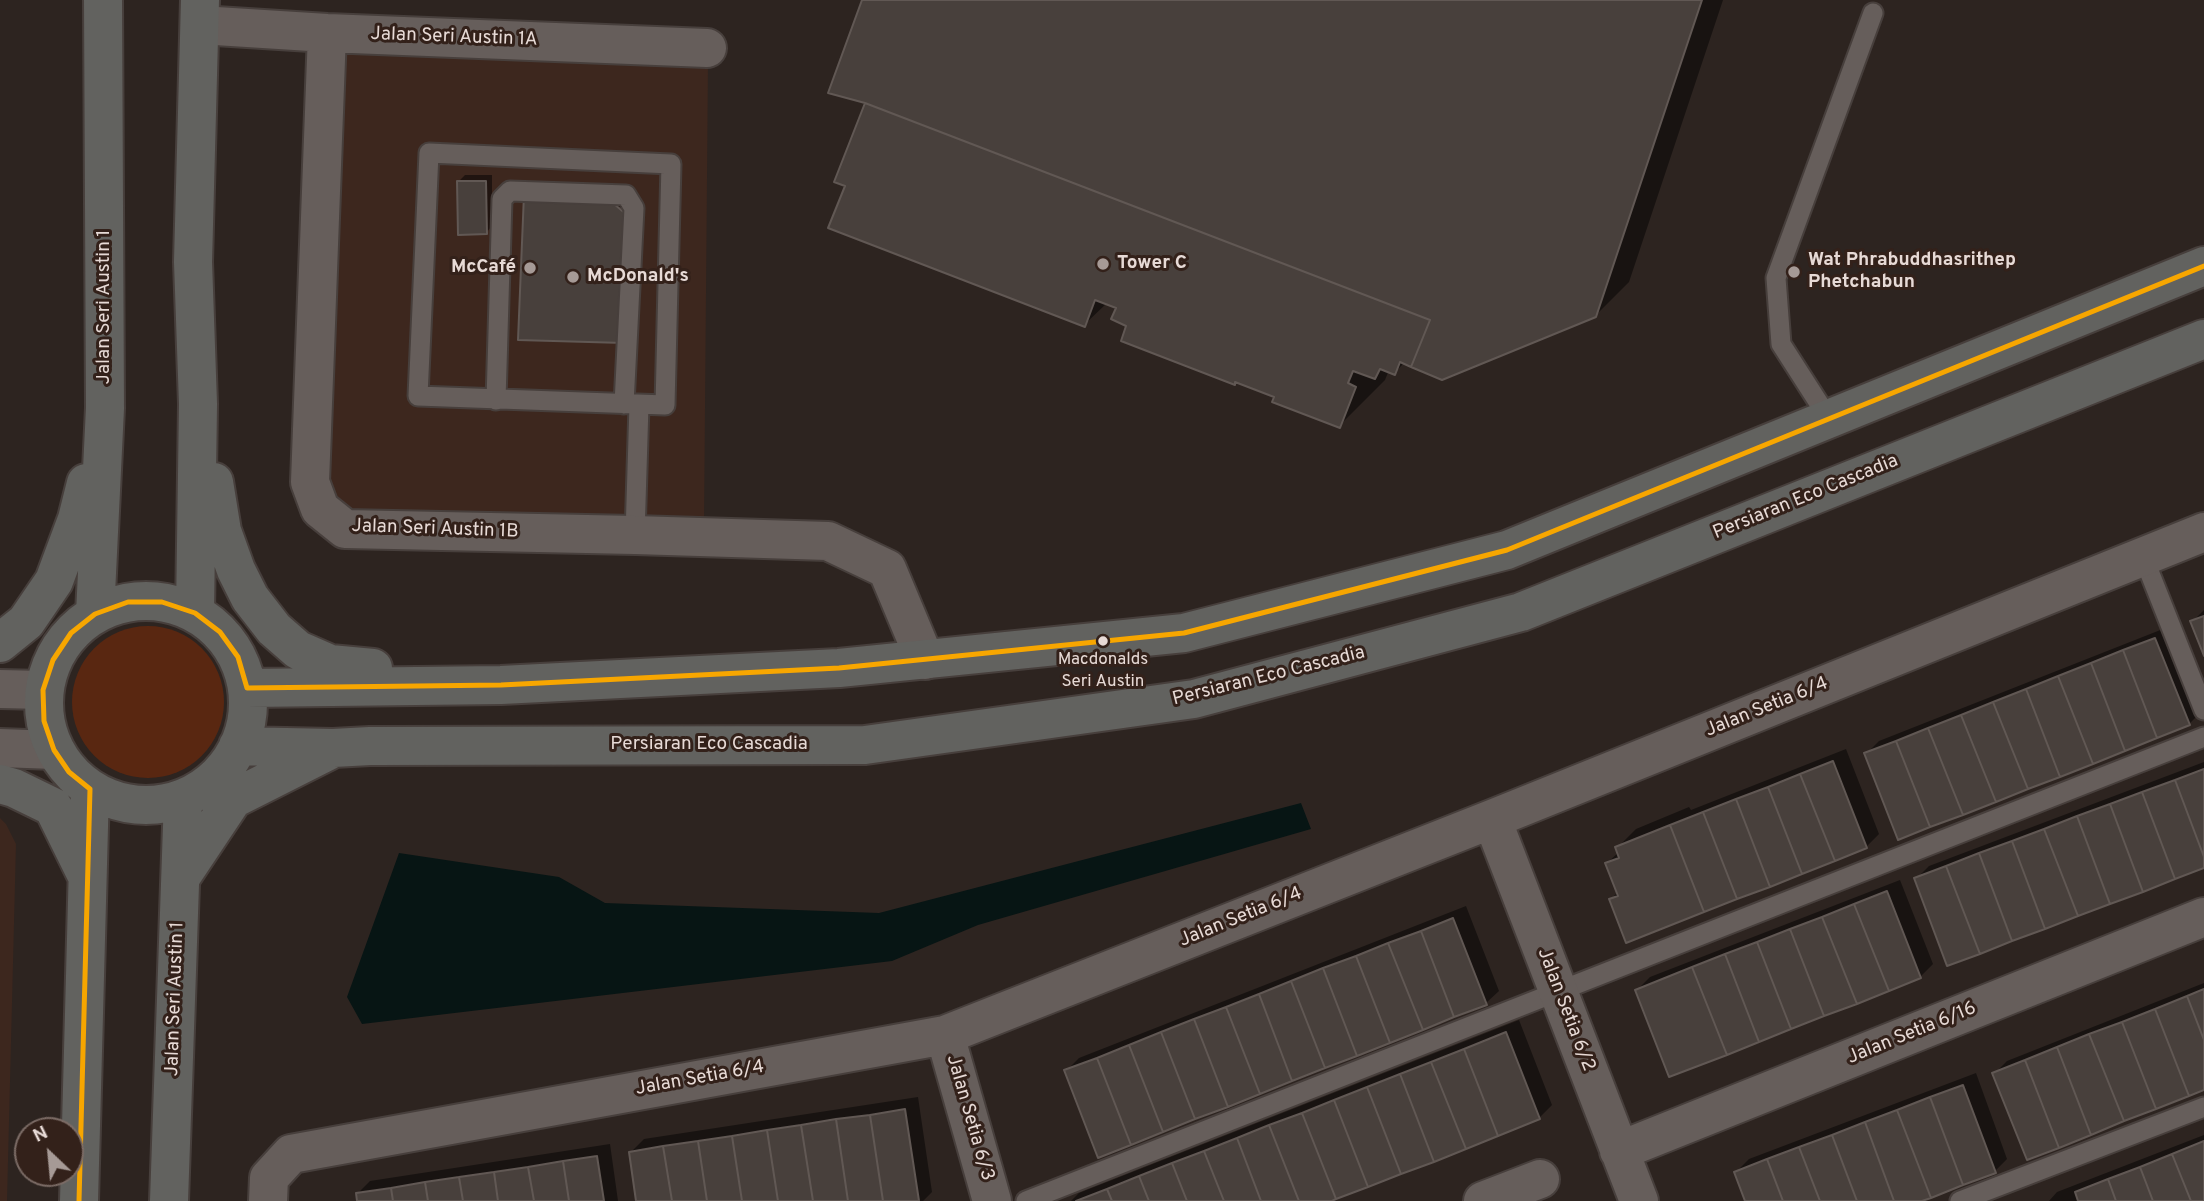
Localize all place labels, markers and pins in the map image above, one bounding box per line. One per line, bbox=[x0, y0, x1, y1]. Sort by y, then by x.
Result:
place label: Wat Phrabuddhasrithep Phetchabun bbox=[1808, 250, 2016, 294]
place label: Tower C bbox=[1117, 253, 1187, 275]
marker: Tower C bbox=[1095, 256, 1111, 272]
place label: McCafé bbox=[451, 257, 516, 279]
marker: McCafé bbox=[522, 260, 538, 276]
marker: Wat Phrabuddhasrithep Phetchabun bbox=[1786, 264, 1802, 280]
place label: McDonald's bbox=[587, 266, 689, 288]
marker: McDonald's bbox=[565, 269, 581, 285]
marker: Macdonalds Seri Austin bbox=[1096, 634, 1110, 648]
place label: Macdonalds Seri Austin bbox=[1058, 651, 1148, 691]

